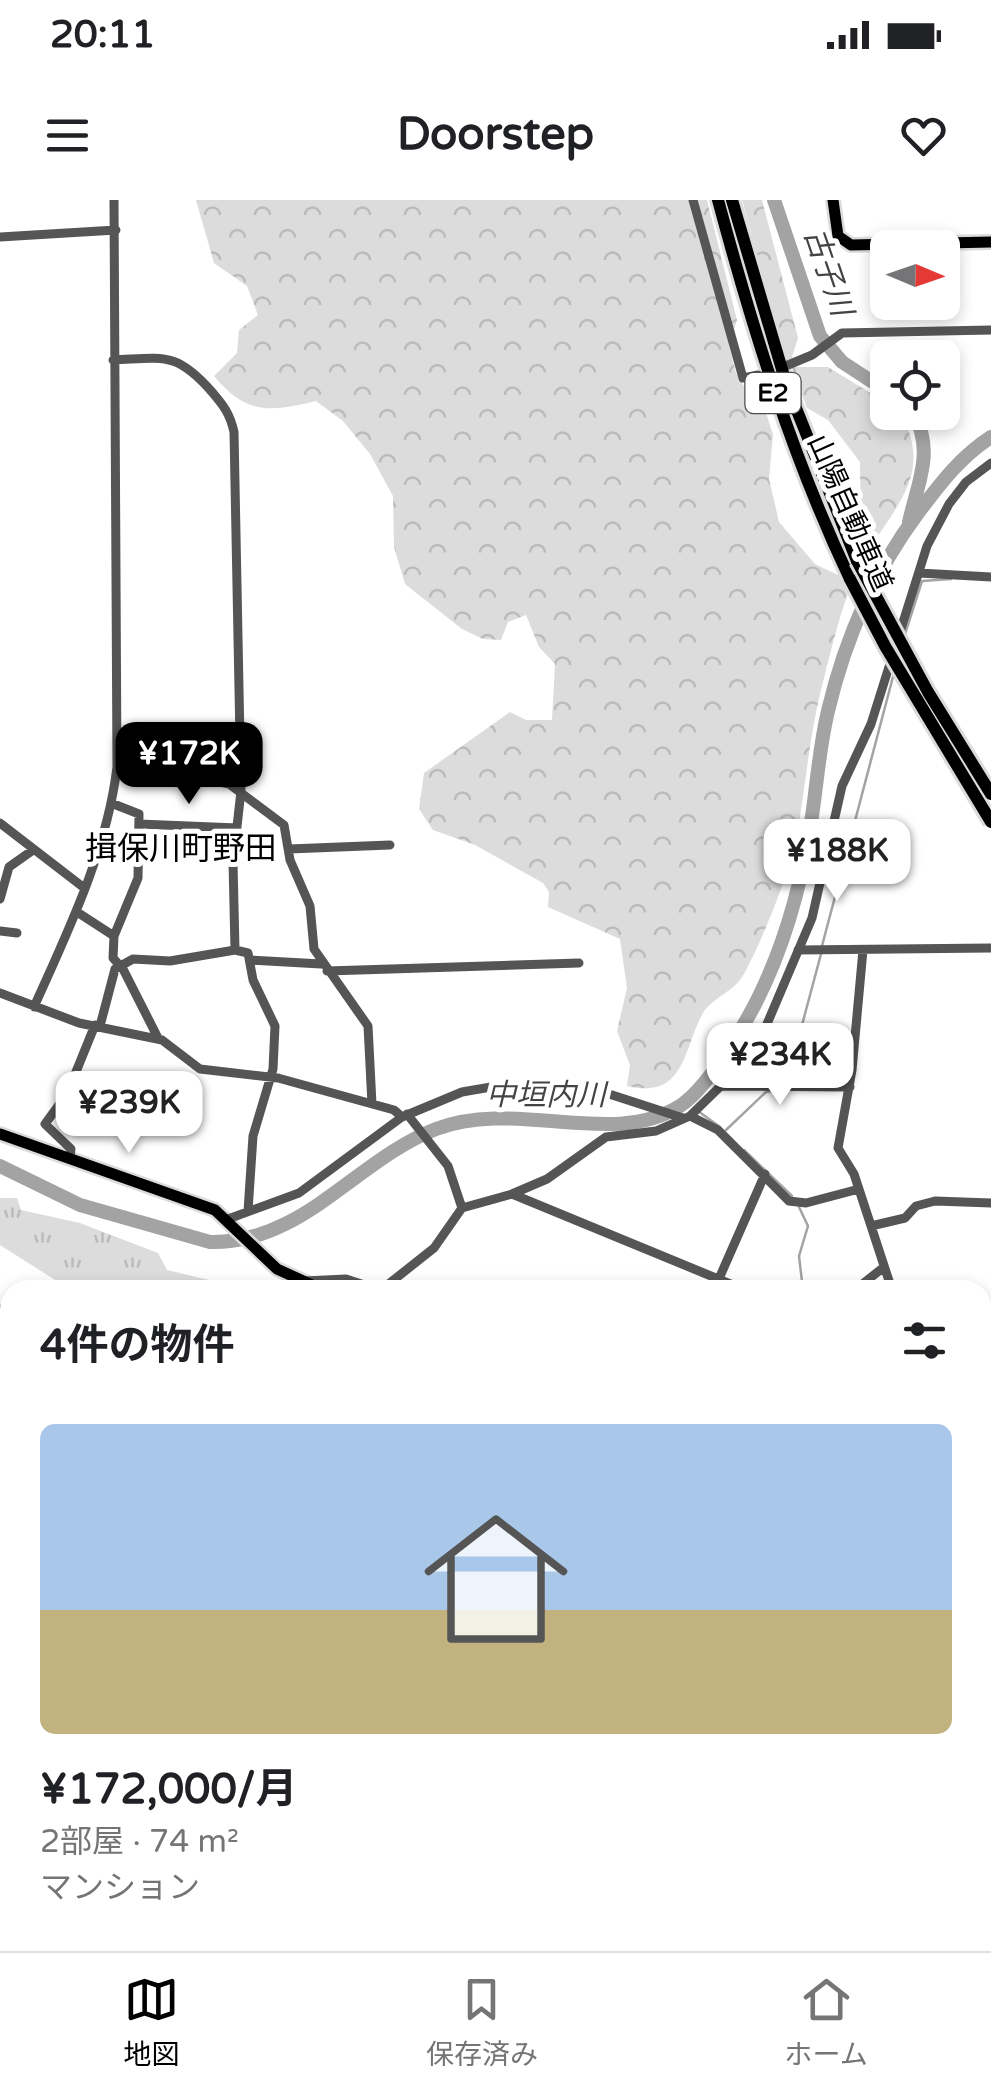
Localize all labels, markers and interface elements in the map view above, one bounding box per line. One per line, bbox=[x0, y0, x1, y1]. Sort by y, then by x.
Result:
text: 20:11 bbox=[50, 12, 155, 58]
icon: menu bbox=[40, 108, 95, 163]
text: Doorstep bbox=[397, 108, 594, 162]
icon: heart bbox=[896, 108, 951, 163]
water label: 古子川 bbox=[796, 223, 861, 323]
north arrow bbox=[870, 230, 960, 320]
map controls bbox=[870, 230, 960, 430]
button: locate bbox=[870, 340, 960, 430]
road number: E2 bbox=[746, 373, 800, 413]
street label: 山陽自動車道 bbox=[800, 429, 900, 597]
pin: ¥172K bbox=[119, 722, 259, 807]
text: ¥172K bbox=[138, 735, 240, 773]
pin: ¥188K bbox=[767, 819, 907, 904]
district label: 揖保川町野田 bbox=[85, 830, 277, 868]
text: ¥188K bbox=[786, 832, 888, 870]
pin: ¥234K bbox=[710, 1023, 850, 1108]
text: ¥234K bbox=[729, 1036, 831, 1074]
pin: ¥239K bbox=[59, 1071, 199, 1156]
water label: 中垣内川 bbox=[486, 1077, 609, 1114]
text: ¥239K bbox=[78, 1084, 180, 1122]
icon: filters bbox=[897, 1313, 952, 1368]
text: 4件の物件 bbox=[40, 1320, 234, 1371]
icon: home bbox=[406, 1489, 586, 1669]
text: ¥172,000/月 bbox=[40, 1764, 297, 1815]
text: 2部屋 · 74 m² bbox=[40, 1823, 239, 1861]
text: マンション bbox=[40, 1869, 200, 1907]
tab: 地図 bbox=[123, 1972, 179, 2072]
tab: 保存済み bbox=[426, 1972, 538, 2072]
tab: ホーム bbox=[785, 1972, 868, 2072]

